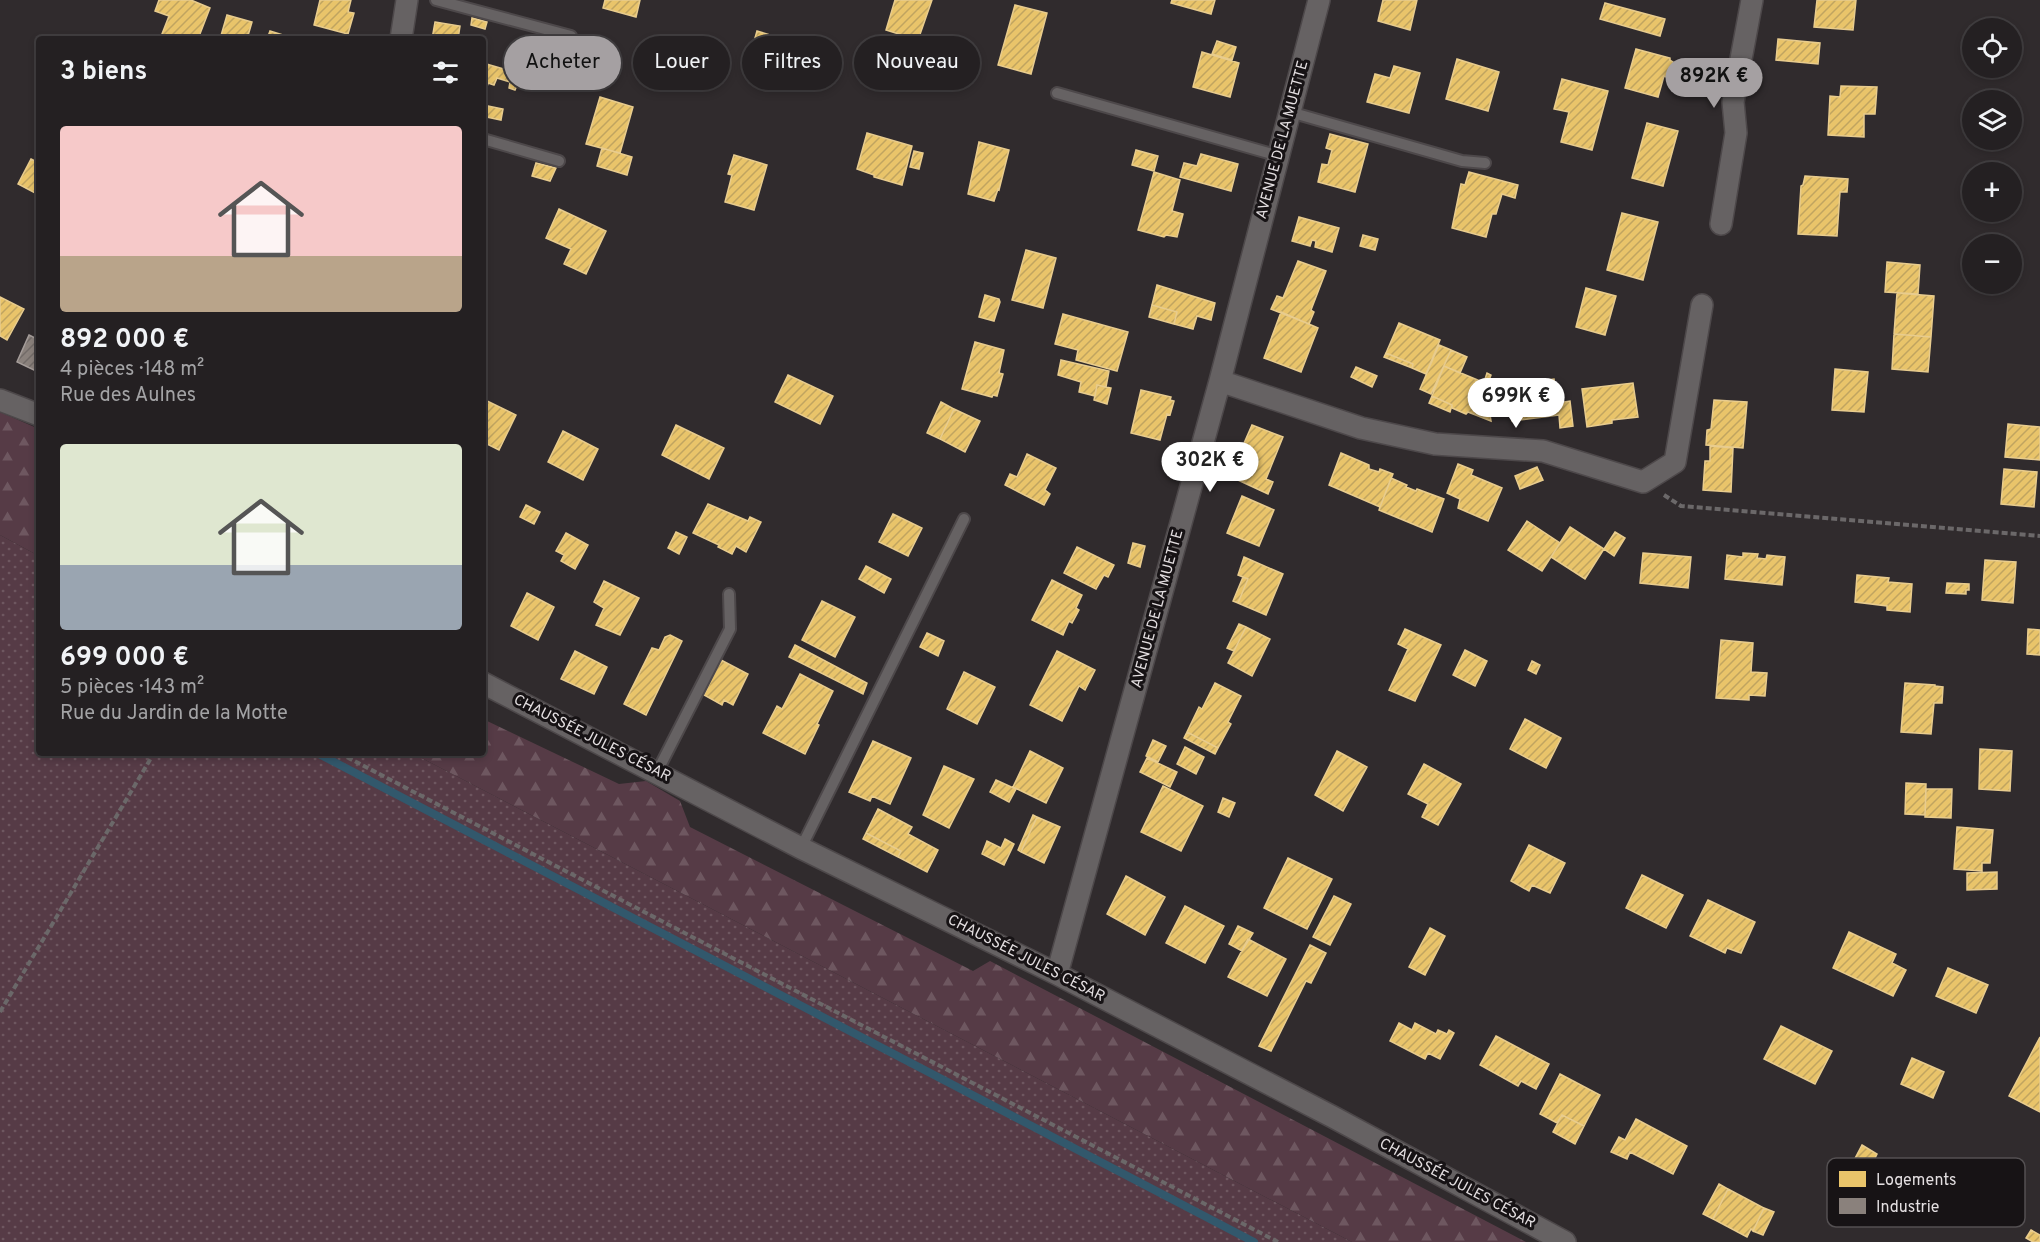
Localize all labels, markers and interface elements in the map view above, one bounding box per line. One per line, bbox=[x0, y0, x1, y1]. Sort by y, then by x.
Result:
map controls bbox=[1962, 18, 2022, 294]
button: locate bbox=[1962, 18, 2022, 78]
chip: Acheter bbox=[504, 36, 621, 90]
chip: Louer bbox=[633, 36, 730, 90]
chip: Filtres bbox=[742, 36, 842, 90]
chip: Nouveau bbox=[854, 36, 980, 90]
text: 3 biens bbox=[60, 56, 147, 89]
icon: filters bbox=[429, 56, 462, 89]
pin: 892K € bbox=[1665, 58, 1763, 109]
street label: AVENUE DE LA MUETTE bbox=[1253, 59, 1313, 221]
text: 892K € bbox=[1680, 64, 1748, 90]
button: layers bbox=[1962, 90, 2022, 150]
button: + bbox=[1962, 162, 2022, 222]
icon: home bbox=[207, 165, 315, 273]
button: − bbox=[1962, 234, 2022, 294]
text: 892 000 € bbox=[60, 324, 189, 357]
text: 4 pièces · 148 m² bbox=[60, 357, 204, 383]
pin: 699K € bbox=[1467, 378, 1565, 429]
text: Rue des Aulnes bbox=[60, 383, 196, 409]
text: 699K € bbox=[1482, 384, 1550, 410]
pin: 302K € bbox=[1161, 442, 1259, 493]
text: 302K € bbox=[1176, 448, 1244, 474]
icon: home bbox=[207, 483, 315, 591]
street label: AVENUE DE LA MUETTE bbox=[1128, 528, 1188, 690]
text: 699 000 € bbox=[60, 642, 189, 675]
text: 5 pièces · 143 m² bbox=[60, 675, 204, 701]
street label: CHAUSSÉE JULES CÉSAR bbox=[510, 690, 674, 787]
text: Rue du Jardin de la Motte bbox=[60, 701, 288, 727]
street label: CHAUSSÉE JULES CÉSAR bbox=[944, 910, 1108, 1007]
street label: CHAUSSÉE JULES CÉSAR bbox=[1376, 1134, 1539, 1233]
legend bbox=[1827, 1158, 2025, 1227]
text: Logements bbox=[1876, 1171, 1957, 1191]
text: Industrie bbox=[1876, 1198, 1939, 1218]

